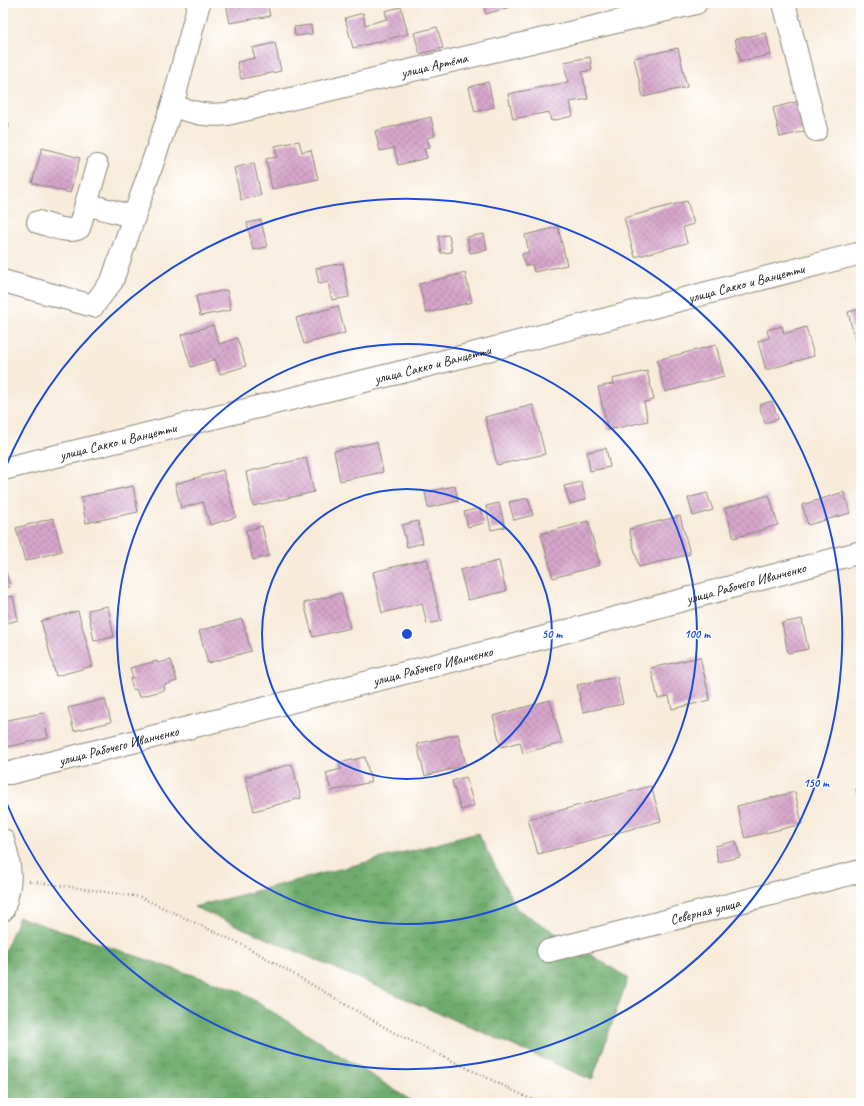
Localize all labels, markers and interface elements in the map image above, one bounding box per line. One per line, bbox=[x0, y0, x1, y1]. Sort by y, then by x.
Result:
street label: улица Артёма bbox=[398, 49, 470, 82]
street label: улица Сакко и Ванцетти bbox=[685, 260, 808, 307]
street label: улица Сакко и Ванцетти bbox=[372, 341, 494, 388]
street label: улица Сакко и Ванцетти bbox=[57, 419, 180, 464]
street label: улица Рабочего Иванченко bbox=[683, 559, 809, 608]
text: 50 m bbox=[542, 626, 563, 642]
text: 100 m bbox=[684, 626, 711, 642]
centre of rings bbox=[400, 627, 414, 641]
street label: улица Рабочего Иванченко bbox=[370, 643, 495, 690]
street label: улица Рабочего Иванченко bbox=[56, 722, 181, 770]
text: 150 m bbox=[803, 775, 830, 791]
street label: Северная улица bbox=[668, 894, 743, 928]

